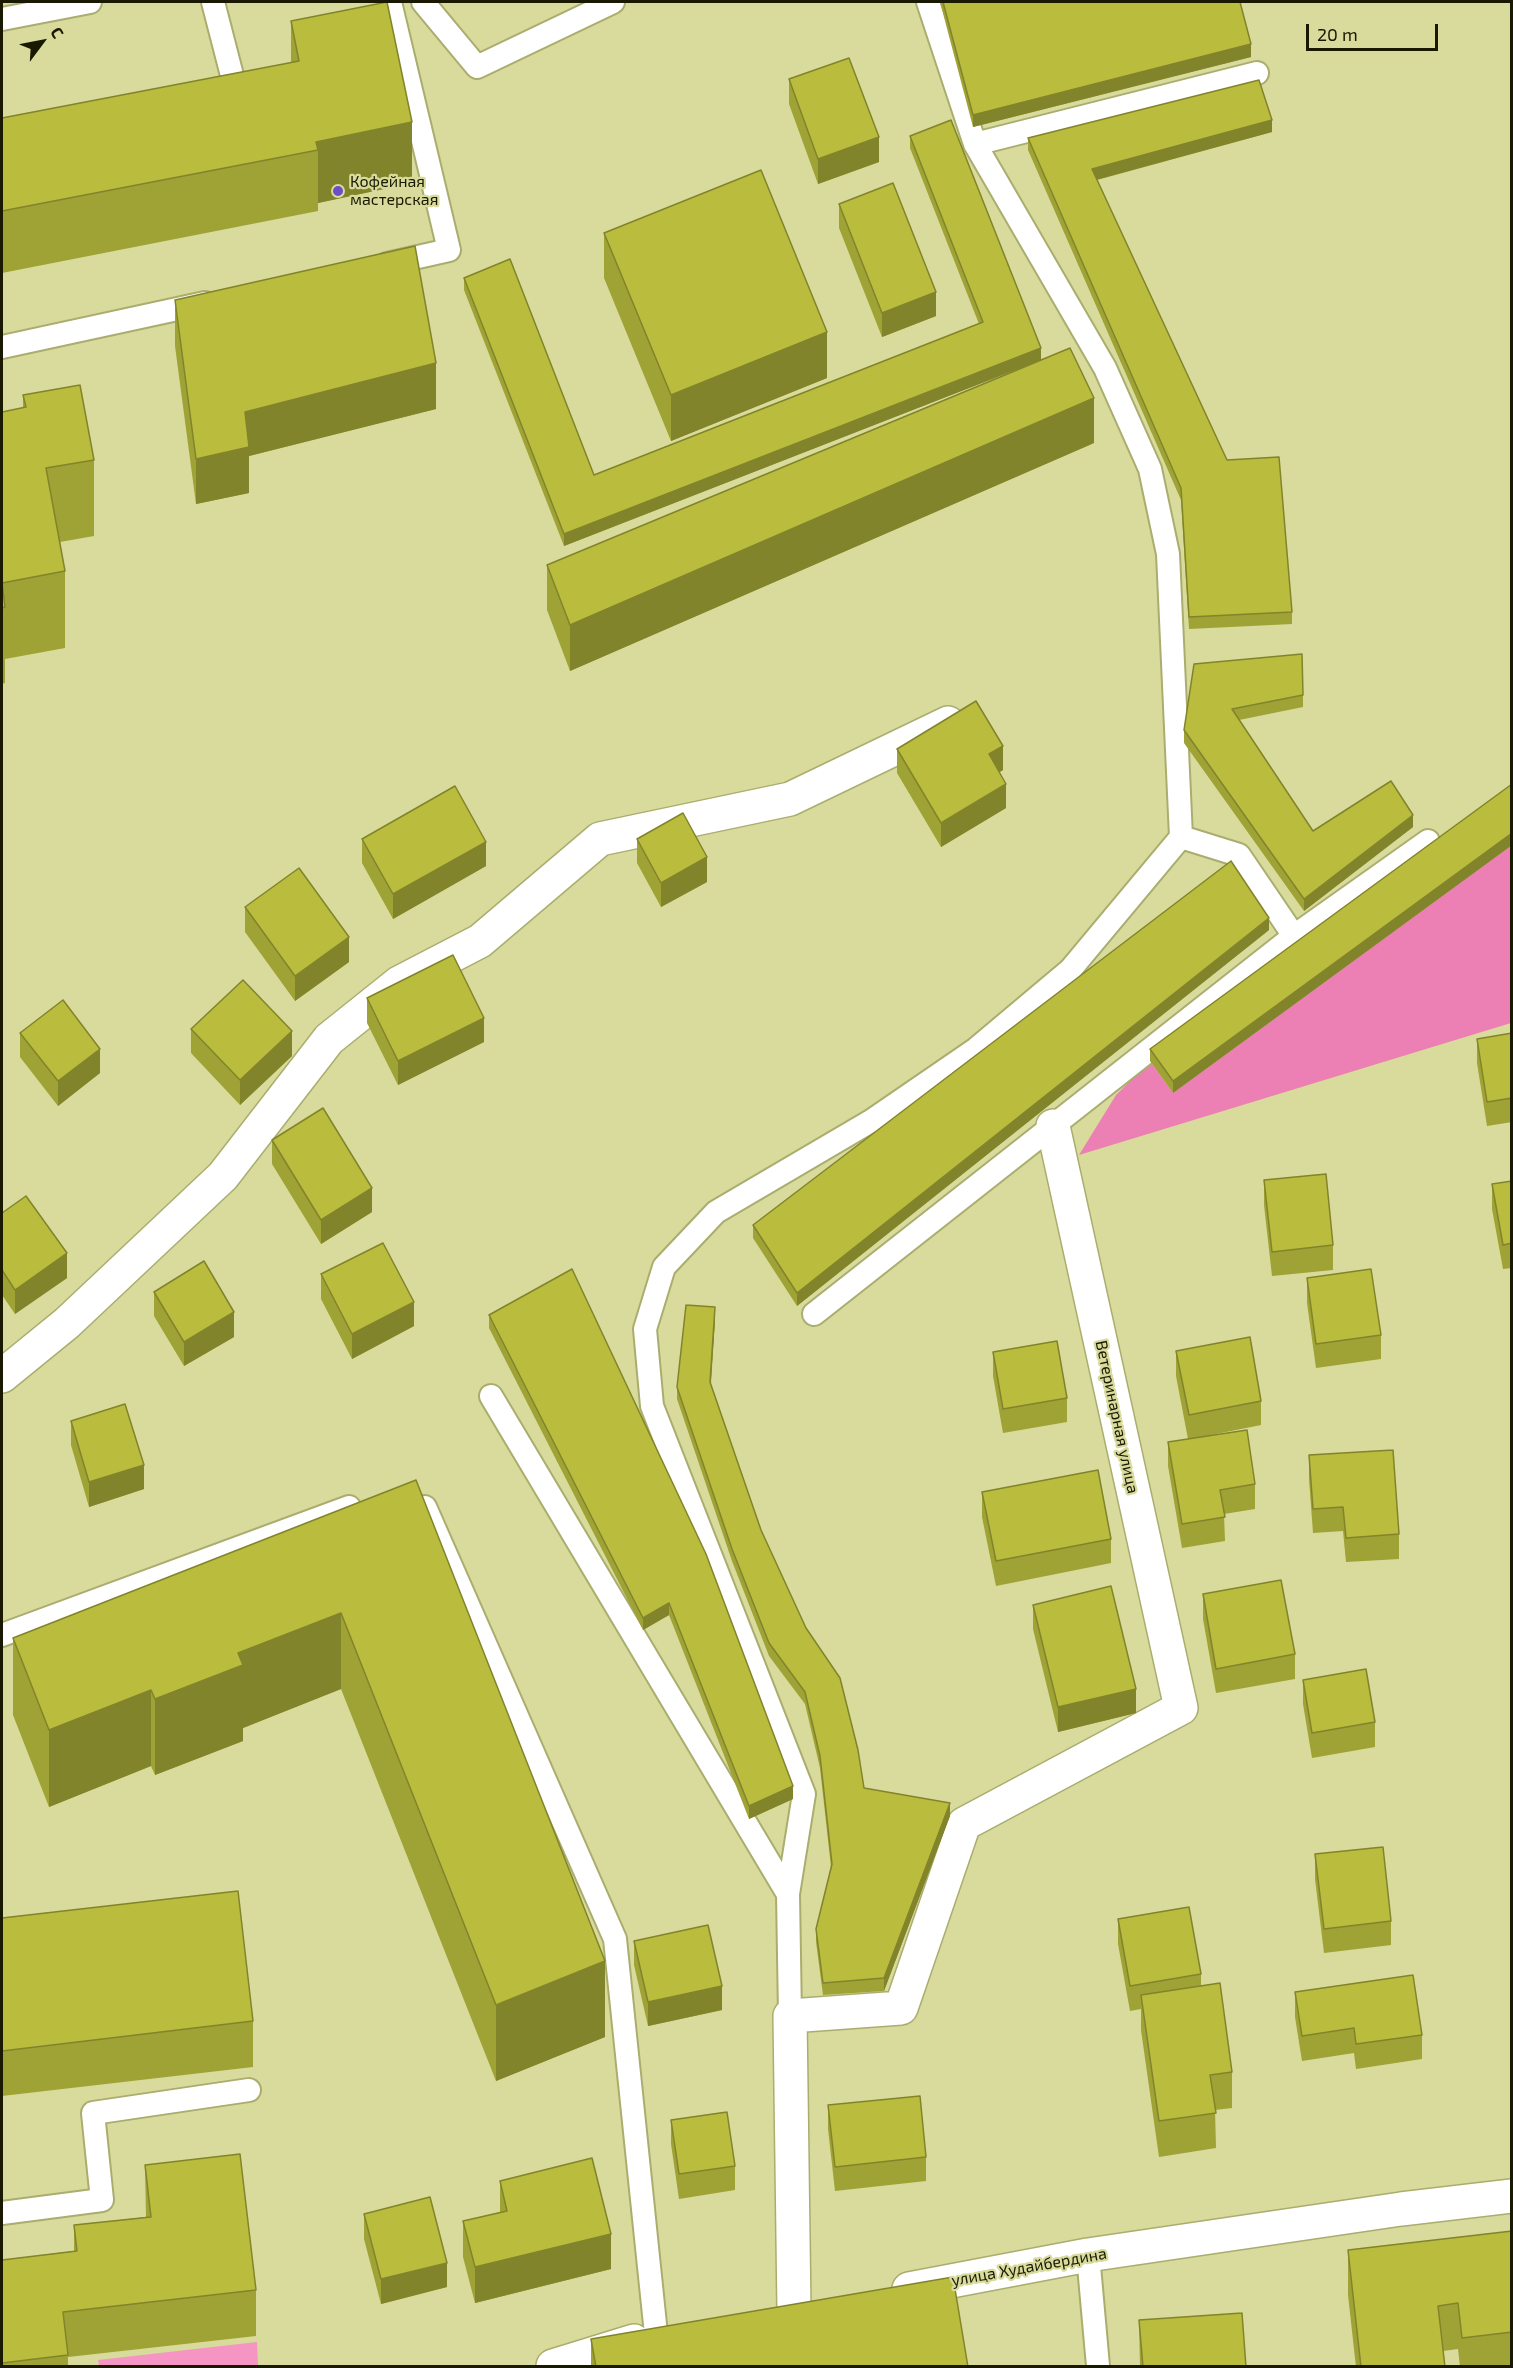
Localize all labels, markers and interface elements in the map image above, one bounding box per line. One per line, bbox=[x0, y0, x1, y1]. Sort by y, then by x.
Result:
north arrow bbox=[12, 12, 72, 72]
scale bar bbox=[1309, 12, 1441, 50]
text: С bbox=[47, 23, 68, 41]
text: 20 m bbox=[1317, 23, 1358, 45]
place label: Кофейная мастерская bbox=[350, 172, 438, 210]
marker: Кофейная мастерская bbox=[331, 184, 345, 198]
street label: Ветеринарная улица bbox=[1091, 1339, 1143, 1495]
street label: улица Худайбердина bbox=[950, 2244, 1108, 2290]

